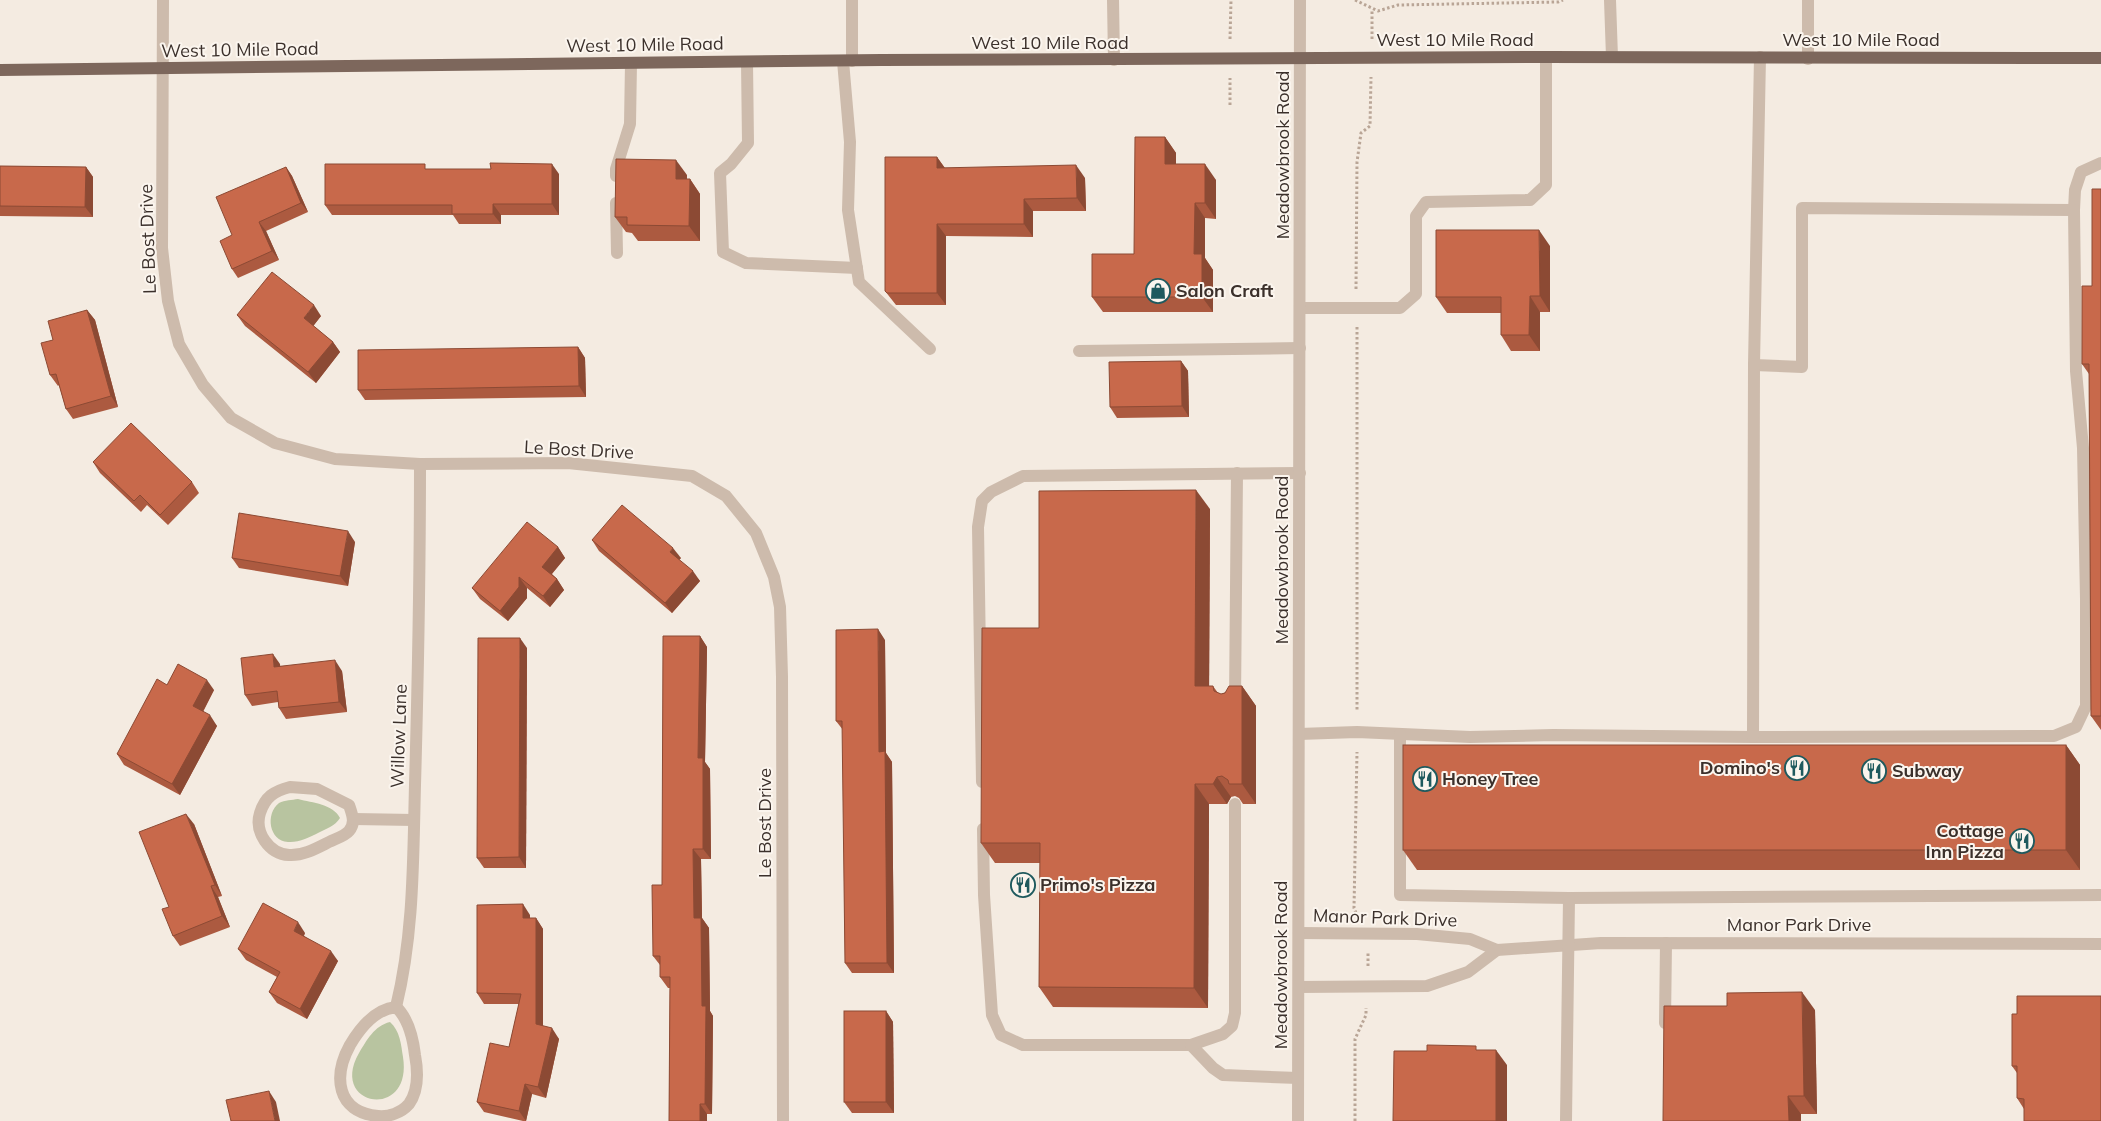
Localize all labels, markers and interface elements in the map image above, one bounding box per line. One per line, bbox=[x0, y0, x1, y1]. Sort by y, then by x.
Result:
street label: West 10 Mile Road bbox=[1376, 28, 1534, 51]
street label: West 10 Mile Road bbox=[1782, 28, 1940, 51]
street label: West 10 Mile Road bbox=[971, 31, 1129, 54]
street label: West 10 Mile Road bbox=[566, 32, 724, 57]
street label: West 10 Mile Road bbox=[161, 37, 319, 62]
street label: Meadowbrook Road bbox=[1271, 71, 1294, 239]
street label: Le Bost Drive bbox=[134, 184, 161, 294]
shop icon: Salon Craft bbox=[1145, 278, 1171, 304]
place label: Salon Craft bbox=[1176, 279, 1274, 302]
street label: Le Bost Drive bbox=[523, 435, 635, 464]
street label: Meadowbrook Road bbox=[1270, 476, 1293, 644]
street label: Willow Lane bbox=[385, 683, 412, 789]
restaurant icon: Domino's bbox=[1784, 755, 1810, 781]
place label: Domino's bbox=[1700, 756, 1780, 779]
restaurant icon: Subway bbox=[1861, 758, 1887, 784]
place label: Subway bbox=[1892, 759, 1962, 782]
restaurant icon: Honey Tree bbox=[1412, 766, 1438, 792]
place label: Honey Tree bbox=[1442, 767, 1538, 790]
street label: Le Bost Drive bbox=[753, 768, 776, 878]
place label: Cottage Inn Pizza bbox=[1926, 819, 2004, 863]
restaurant icon: Cottage Inn Pizza bbox=[2009, 828, 2035, 854]
restaurant icon: Primo's Pizza bbox=[1010, 872, 1036, 898]
place label: Primo's Pizza bbox=[1040, 873, 1155, 896]
street label: Meadowbrook Road bbox=[1269, 881, 1292, 1049]
street label: Manor Park Drive bbox=[1312, 903, 1458, 932]
street label: Manor Park Drive bbox=[1727, 913, 1871, 936]

